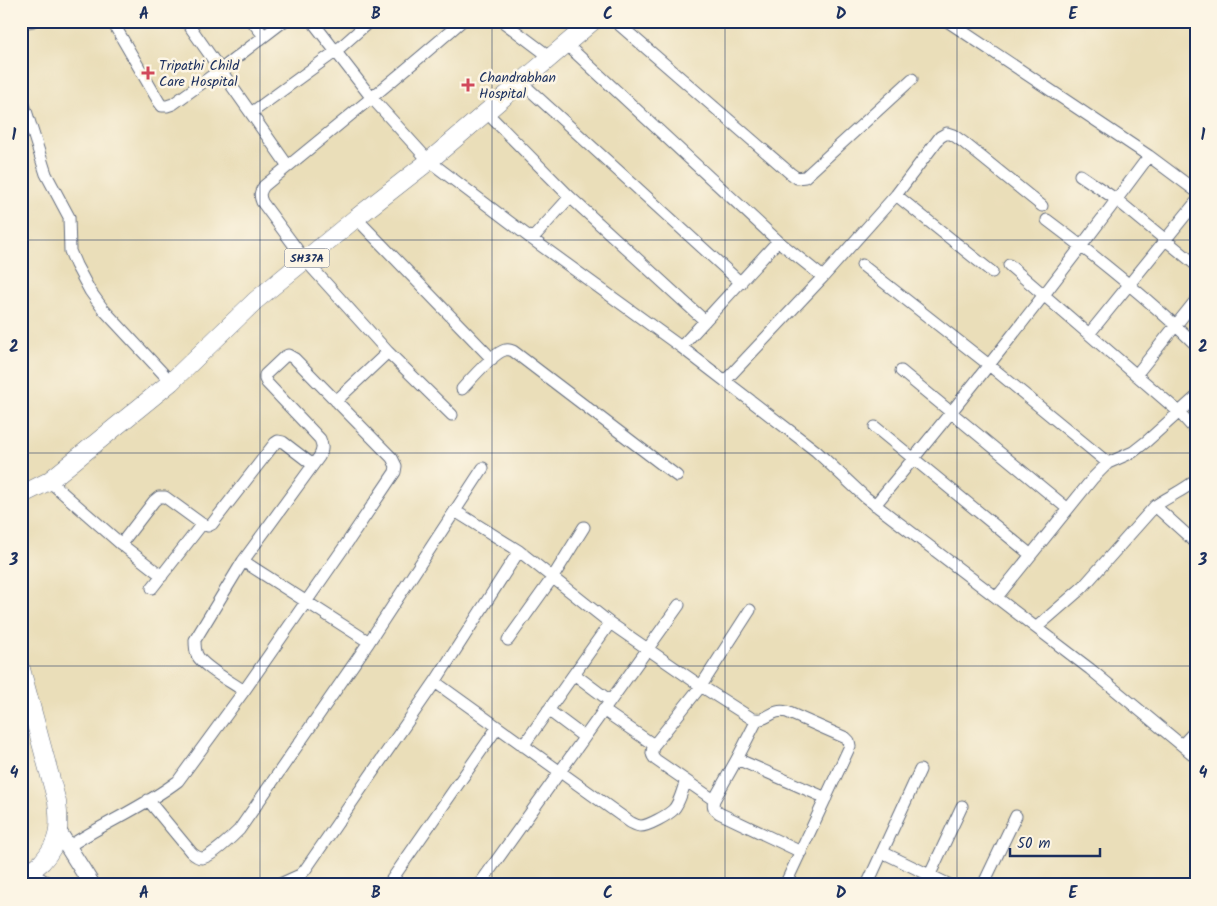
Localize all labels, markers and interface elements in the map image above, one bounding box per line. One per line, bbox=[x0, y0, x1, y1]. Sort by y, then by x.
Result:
text: A bbox=[139, 2, 149, 27]
text: B bbox=[371, 2, 381, 27]
text: C bbox=[603, 2, 613, 27]
text: D bbox=[836, 2, 847, 27]
text: E bbox=[1069, 2, 1079, 27]
place label: Tripathi Child Care Hospital bbox=[159, 55, 240, 93]
marker: Tripathi Child Care Hospital bbox=[141, 66, 155, 80]
place label: Chandrabhan Hospital bbox=[479, 67, 556, 105]
marker: Chandrabhan Hospital bbox=[461, 78, 475, 92]
text: 1 bbox=[12, 123, 17, 148]
text: 1 bbox=[1201, 123, 1206, 148]
road number: SH37A bbox=[284, 248, 330, 268]
text: 2 bbox=[9, 335, 19, 360]
text: 2 bbox=[1198, 335, 1208, 360]
text: 3 bbox=[9, 548, 19, 573]
text: 3 bbox=[1198, 548, 1208, 573]
text: 4 bbox=[10, 761, 19, 786]
text: 4 bbox=[1199, 761, 1208, 786]
scale bar bbox=[1010, 826, 1100, 858]
text: 50 m bbox=[1017, 832, 1051, 856]
text: A bbox=[139, 881, 149, 906]
text: B bbox=[371, 881, 381, 906]
text: C bbox=[603, 881, 613, 906]
text: D bbox=[836, 881, 847, 906]
text: E bbox=[1069, 881, 1079, 906]

